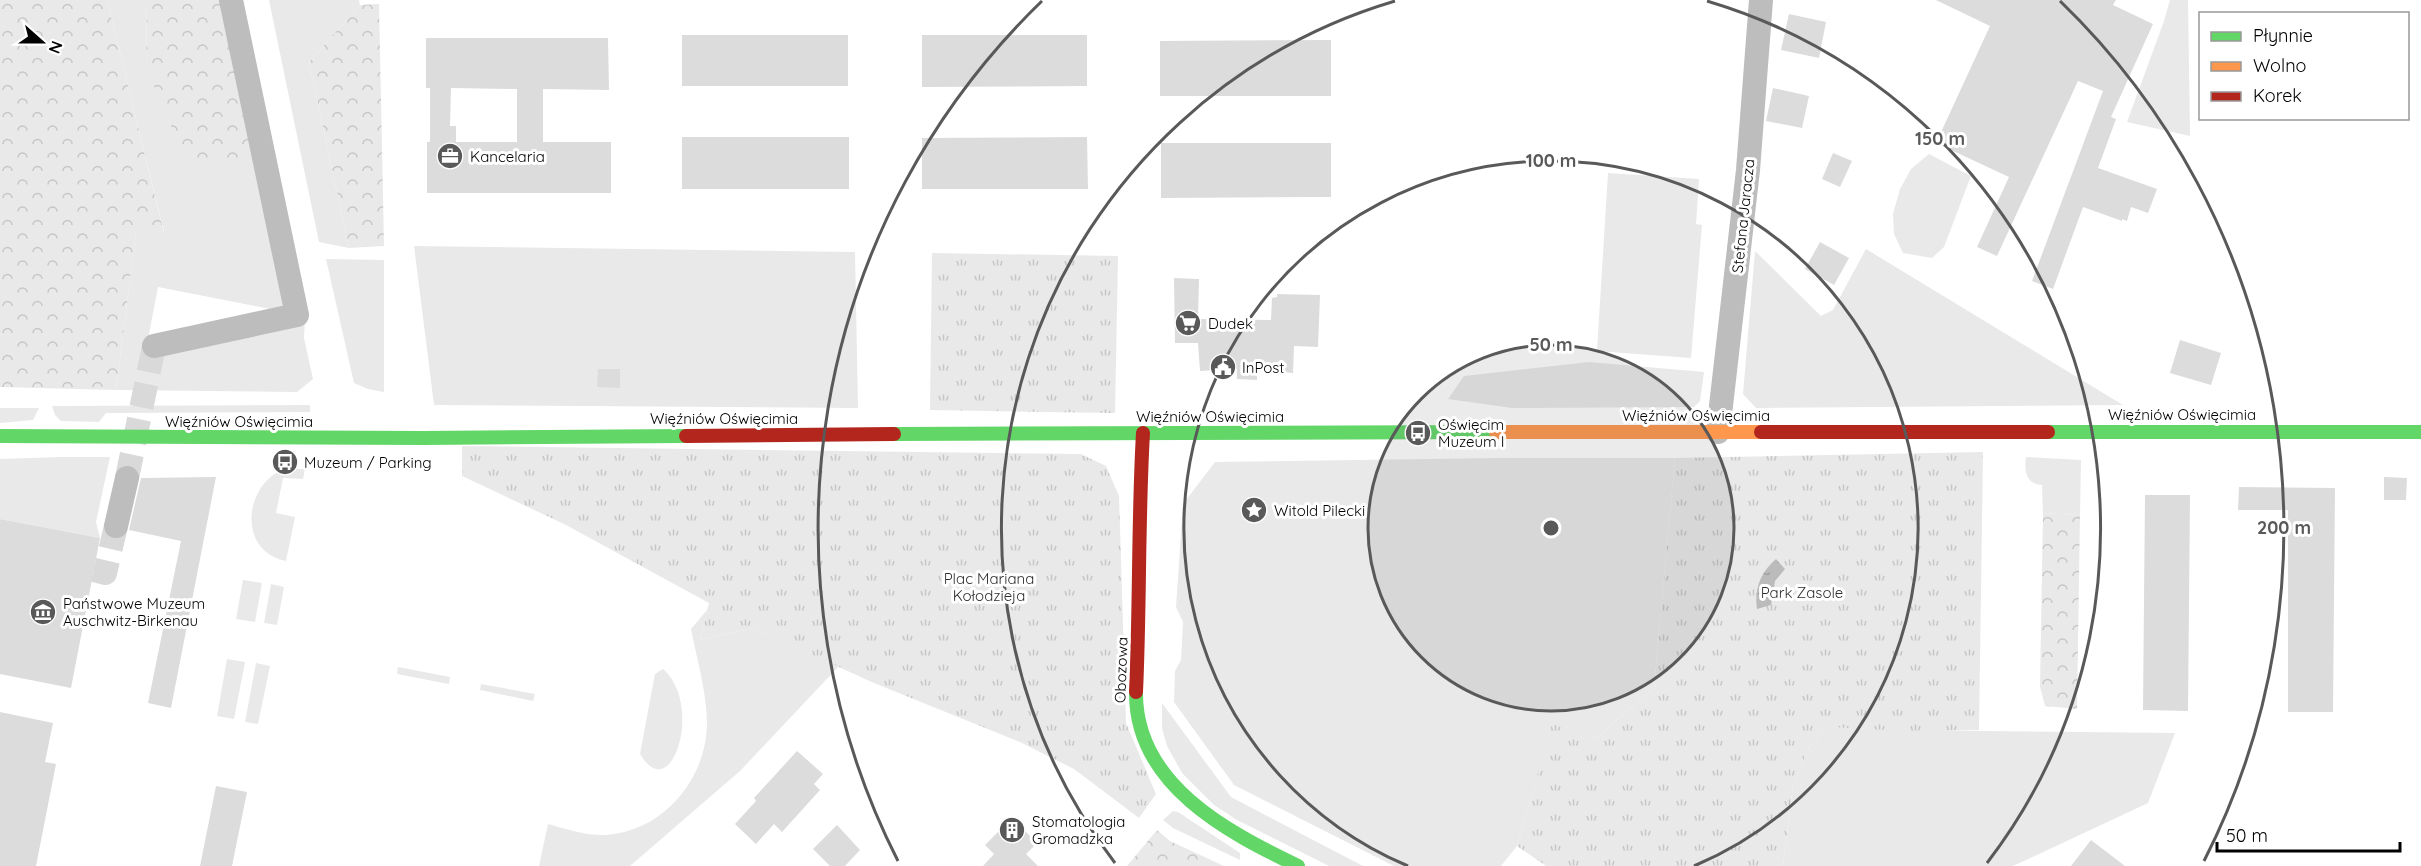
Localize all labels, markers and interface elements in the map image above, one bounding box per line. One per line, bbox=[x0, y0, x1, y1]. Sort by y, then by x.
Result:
north arrow bbox=[12, 12, 72, 72]
legend bbox=[2199, 12, 2409, 120]
text: Płynnie bbox=[2253, 24, 2313, 47]
text: N bbox=[45, 38, 67, 56]
text: Wolno bbox=[2253, 54, 2306, 77]
text: Korek bbox=[2253, 84, 2302, 107]
text: 150 m bbox=[1915, 127, 1965, 150]
office icon: Kancelaria bbox=[435, 141, 465, 171]
place label: Kancelaria bbox=[470, 147, 545, 166]
text: 100 m bbox=[1526, 149, 1576, 172]
street label: Stefana Jaracza bbox=[1728, 158, 1758, 274]
supermarket icon: Dudek bbox=[1173, 308, 1203, 338]
place label: Dudek bbox=[1208, 314, 1253, 333]
text: 50 m bbox=[1529, 333, 1573, 356]
public building icon: InPost bbox=[1208, 352, 1238, 382]
place label: InPost bbox=[1242, 358, 1284, 377]
street label: Więźniów Oświęcimia bbox=[2108, 405, 2256, 424]
street label: Więźniów Oświęcimia bbox=[1622, 406, 1770, 425]
street label: Więźniów Oświęcimia bbox=[1136, 407, 1284, 426]
street label: Więźniów Oświęcimia bbox=[650, 409, 798, 428]
street label: Więźniów Oświęcimia bbox=[165, 412, 313, 431]
place label: Oświęcim Muzeum I bbox=[1438, 415, 1505, 451]
bus stop icon: Oświęcim Muzeum I bbox=[1403, 418, 1433, 448]
bus stop icon: Muzeum / Parking bbox=[270, 447, 300, 477]
place label: Muzeum / Parking bbox=[304, 453, 432, 472]
place icon: Witold Pilecki bbox=[1239, 495, 1269, 525]
place label: Witold Pilecki bbox=[1274, 501, 1365, 520]
text: 200 m bbox=[2257, 516, 2311, 539]
centre of rings bbox=[1541, 518, 1561, 538]
park label: Plac Mariana Kołodzieja bbox=[944, 569, 1034, 605]
park label: Park Zasole bbox=[1761, 583, 1843, 602]
place label: Państwowe Muzeum Auschwitz-Birkenau bbox=[63, 594, 205, 630]
museum icon: Państwowe Muzeum Auschwitz-Birkenau bbox=[28, 597, 58, 627]
street label: Obozowa bbox=[1110, 637, 1132, 703]
place label: Stomatologia Gromadzka bbox=[1032, 812, 1125, 848]
building icon: Stomatologia Gromadzka bbox=[997, 815, 1027, 845]
scale bar bbox=[2217, 815, 2400, 853]
text: 50 m bbox=[2226, 824, 2268, 847]

